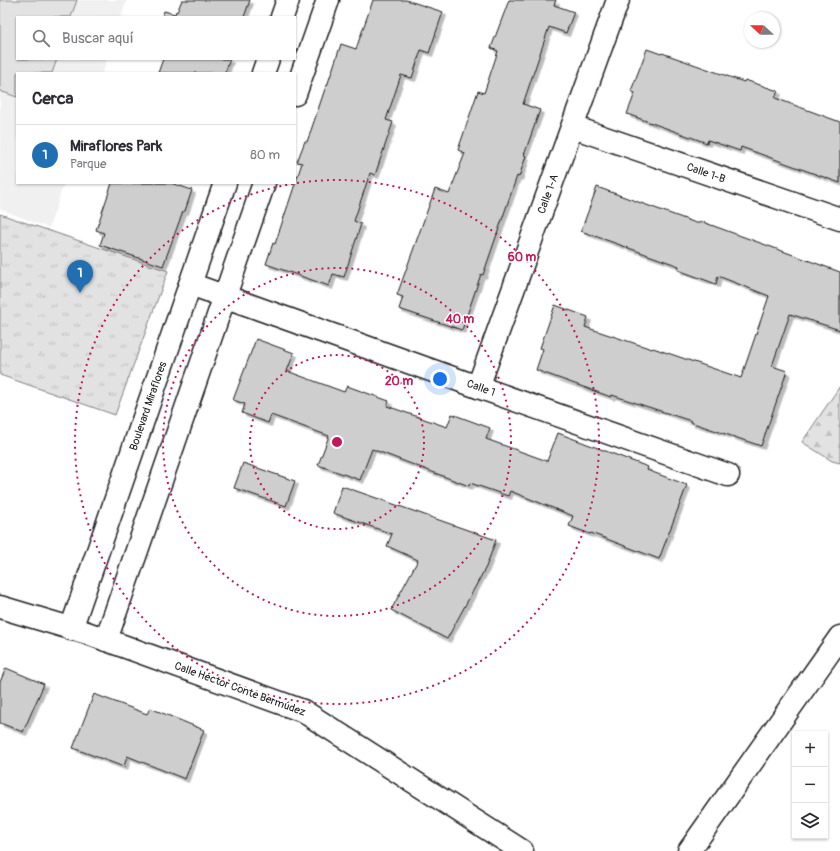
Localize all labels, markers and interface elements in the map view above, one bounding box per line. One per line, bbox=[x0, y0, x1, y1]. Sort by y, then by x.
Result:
north arrow bbox=[744, 12, 780, 48]
search box bbox=[16, 16, 296, 60]
icon: search bbox=[30, 27, 52, 49]
text: Buscar aquí bbox=[62, 29, 134, 48]
text: Cerca bbox=[32, 88, 73, 109]
text: Miraflores Park bbox=[70, 137, 162, 156]
text: 1 bbox=[42, 147, 48, 163]
text: 80 m bbox=[250, 147, 280, 163]
text: Parque bbox=[70, 156, 106, 172]
street label: Calle 1-B bbox=[685, 160, 727, 186]
street label: Calle 1-A bbox=[535, 172, 561, 216]
text: 60 m bbox=[508, 250, 537, 265]
pin: 1 bbox=[67, 260, 93, 293]
text: 40 m bbox=[445, 312, 475, 327]
street label: Boulevard Miraflores bbox=[127, 360, 169, 452]
your location bbox=[430, 369, 450, 389]
text: 20 m bbox=[385, 374, 413, 389]
street label: Calle 1 bbox=[465, 377, 497, 399]
centre of rings bbox=[330, 435, 344, 449]
street label: Calle Héctor Conte Bermúdez bbox=[173, 659, 308, 719]
map controls bbox=[792, 731, 828, 839]
button: + bbox=[792, 731, 828, 767]
button: − bbox=[792, 767, 828, 803]
button: layers bbox=[792, 803, 828, 839]

